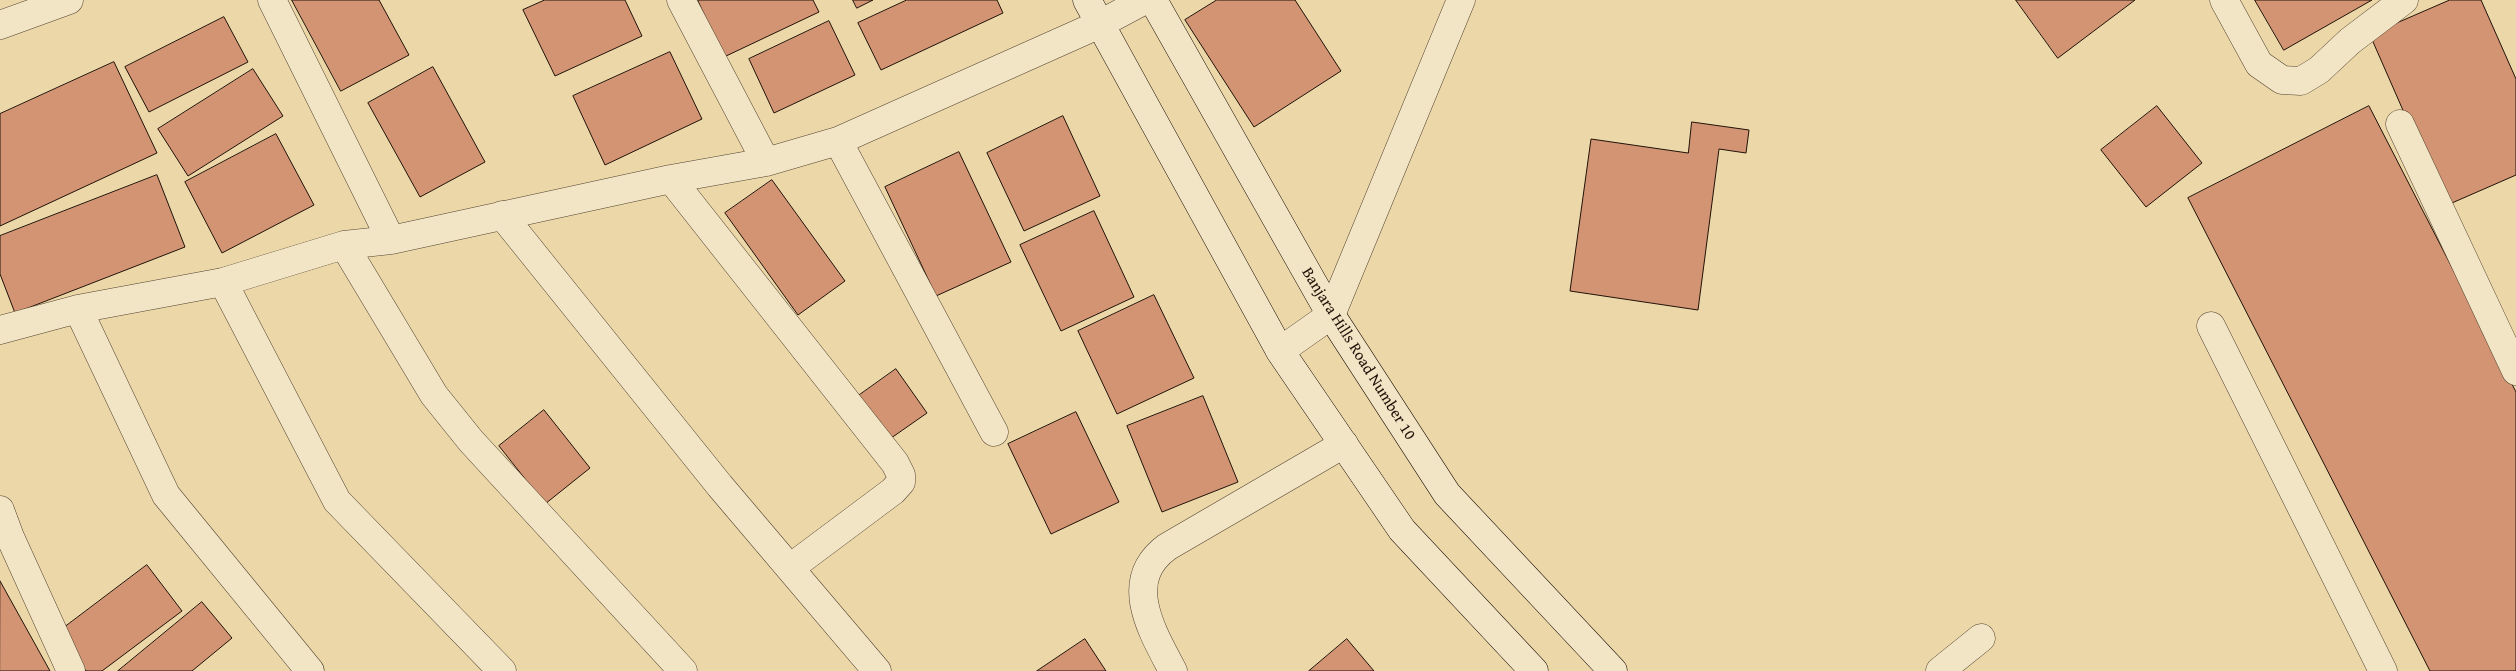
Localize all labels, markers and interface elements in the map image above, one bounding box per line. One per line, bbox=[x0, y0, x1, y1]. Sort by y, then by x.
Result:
street label: Banjara Hills Road Number 10 bbox=[1297, 264, 1419, 444]

